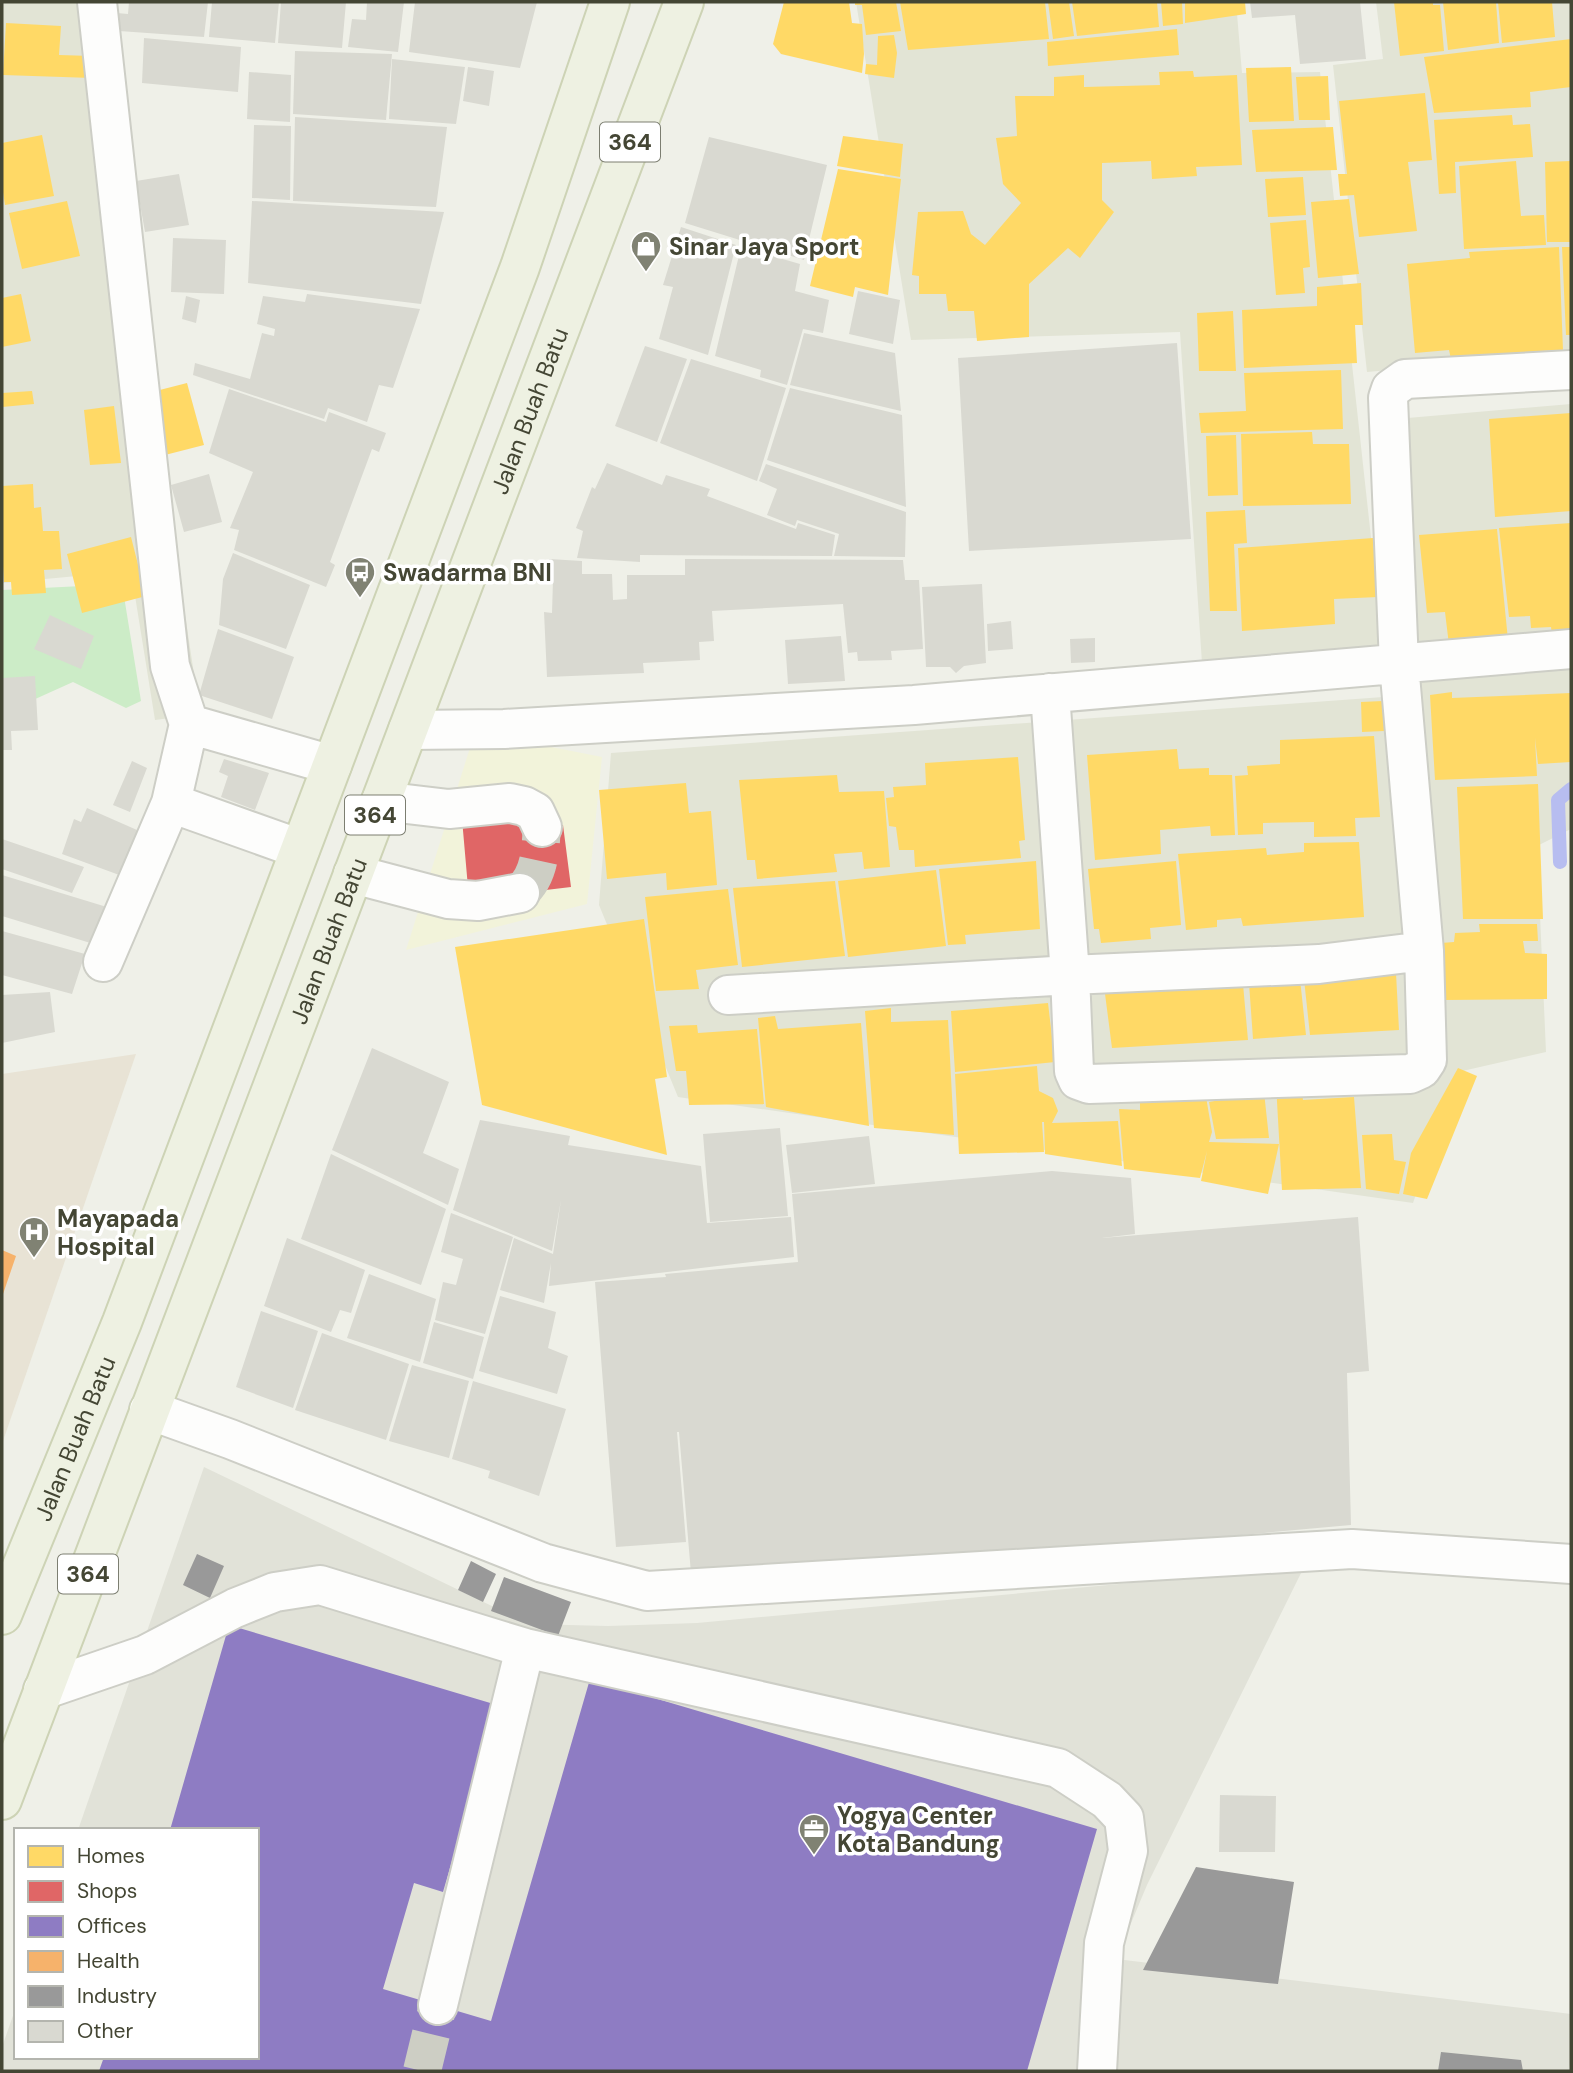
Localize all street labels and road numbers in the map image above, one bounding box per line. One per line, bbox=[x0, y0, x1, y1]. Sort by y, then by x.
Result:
road number: 364 bbox=[600, 122, 660, 162]
street label: Jalan Buah Batu bbox=[483, 323, 575, 498]
road number: 364 bbox=[345, 796, 405, 834]
street label: Jalan Buah Batu bbox=[282, 853, 374, 1028]
street label: Jalan Buah Batu bbox=[27, 1351, 122, 1525]
road number: 364 bbox=[58, 1554, 118, 1594]

